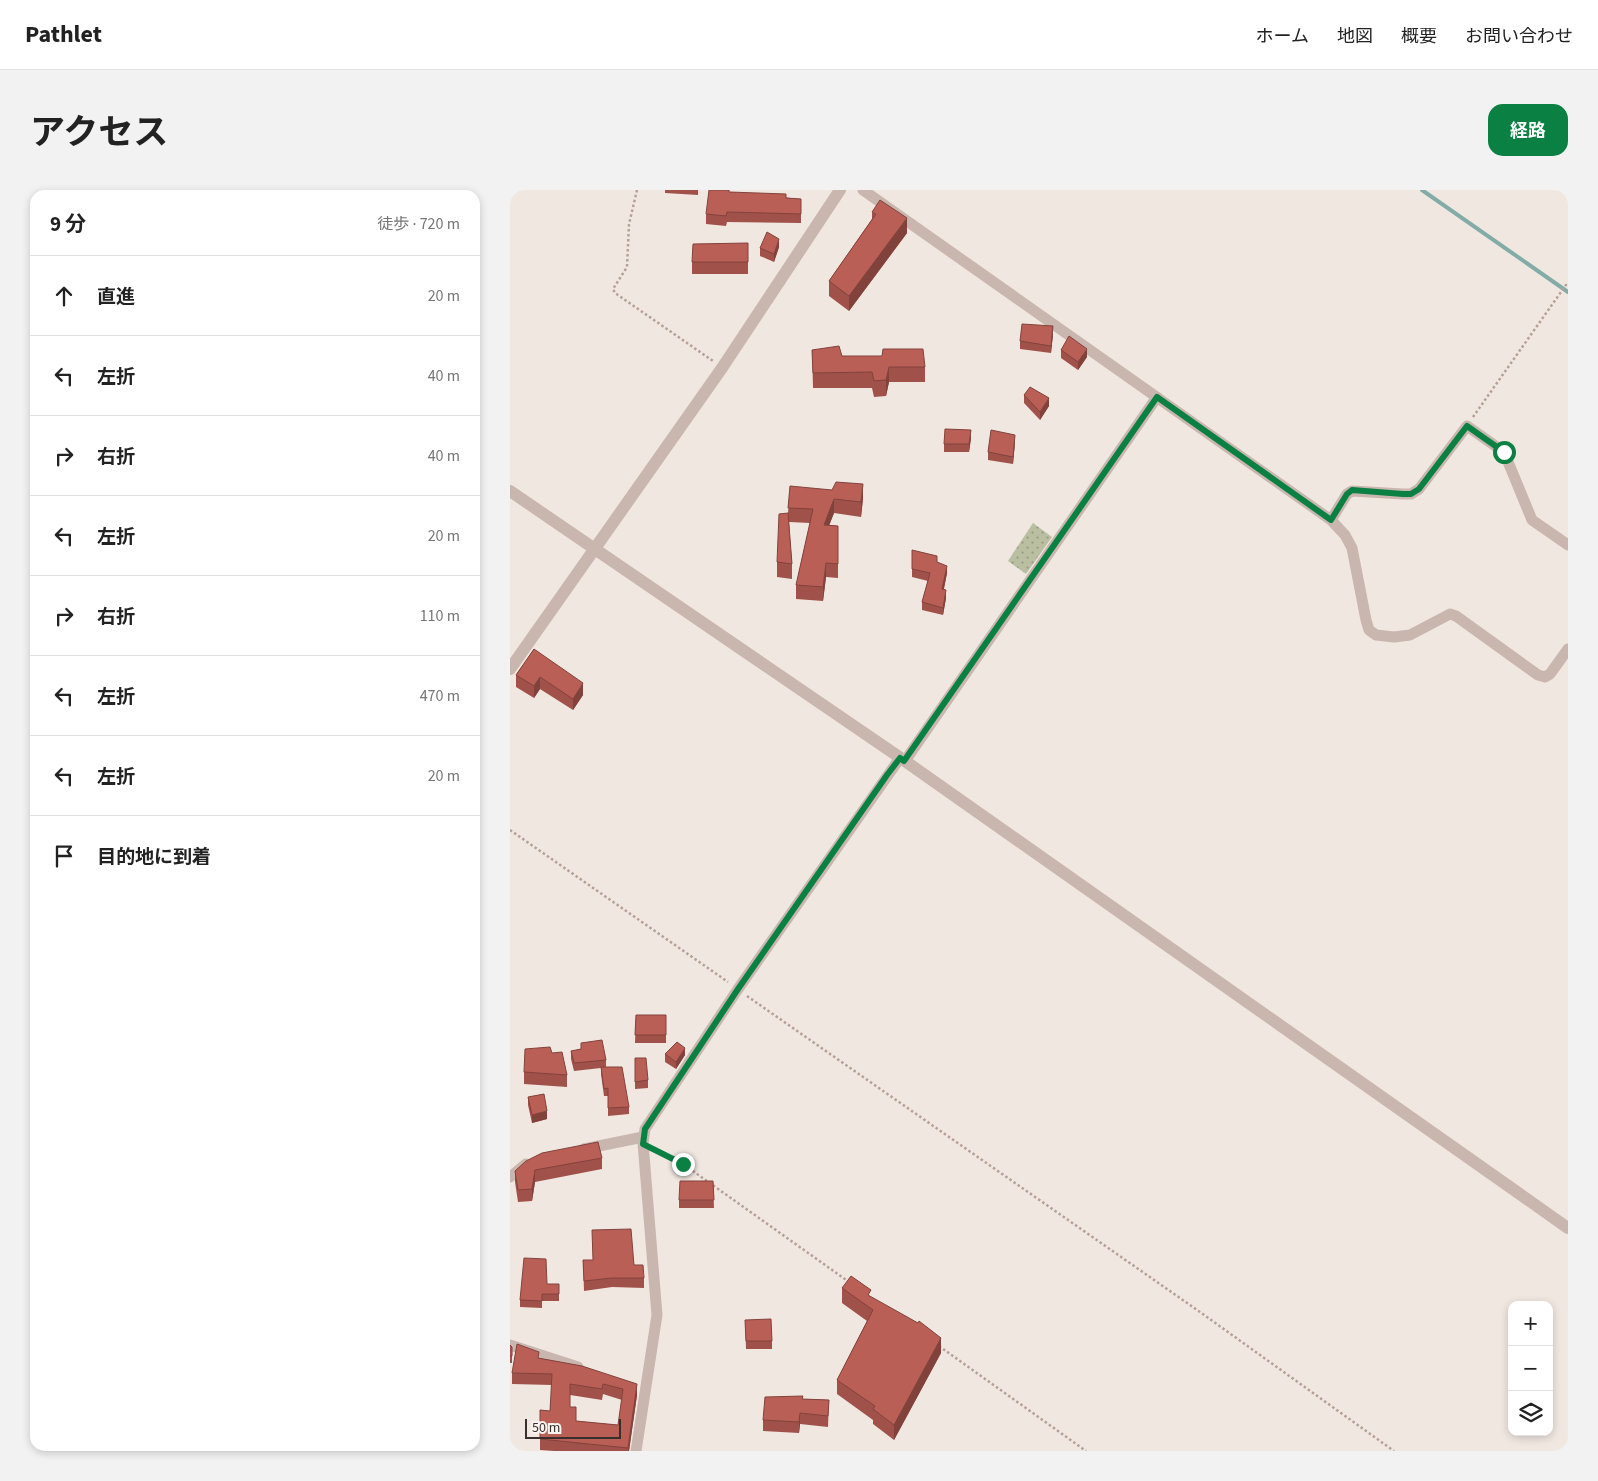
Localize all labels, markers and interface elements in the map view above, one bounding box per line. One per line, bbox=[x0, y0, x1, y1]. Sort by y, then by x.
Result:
text: Pathlet bbox=[25, 17, 102, 52]
text: ホーム bbox=[1256, 24, 1309, 49]
text: 地図 bbox=[1337, 24, 1373, 49]
text: 概要 bbox=[1401, 24, 1437, 49]
text: お問い合わせ bbox=[1465, 24, 1573, 49]
button: 経路 bbox=[1488, 104, 1568, 156]
text: アクセス bbox=[30, 108, 168, 158]
text: 9 分 bbox=[50, 209, 86, 239]
text: 徒歩 · 720 m bbox=[377, 213, 460, 235]
icon: ahead bbox=[50, 282, 78, 310]
text: 直進 bbox=[97, 284, 135, 311]
text: 20 m bbox=[428, 285, 460, 307]
icon: left bbox=[50, 362, 78, 390]
text: 左折 bbox=[97, 364, 135, 391]
text: 40 m bbox=[428, 365, 460, 387]
route start bbox=[1493, 441, 1516, 464]
icon: right bbox=[50, 442, 78, 470]
text: 右折 bbox=[97, 444, 135, 471]
text: 40 m bbox=[428, 445, 460, 467]
icon: left bbox=[50, 522, 78, 550]
text: 左折 bbox=[97, 524, 135, 551]
text: 20 m bbox=[428, 525, 460, 547]
icon: right bbox=[50, 602, 78, 630]
text: 右折 bbox=[97, 604, 135, 631]
text: 110 m bbox=[420, 605, 460, 627]
icon: left bbox=[50, 682, 78, 710]
text: 左折 bbox=[97, 684, 135, 711]
text: 470 m bbox=[420, 685, 460, 707]
icon: left bbox=[50, 762, 78, 790]
text: 左折 bbox=[97, 764, 135, 791]
text: 20 m bbox=[428, 765, 460, 787]
icon: arrive bbox=[50, 842, 78, 870]
text: 目的地に到着 bbox=[97, 844, 211, 871]
route end bbox=[672, 1153, 695, 1176]
map controls bbox=[1508, 1301, 1553, 1436]
button: + bbox=[1508, 1301, 1553, 1346]
button: − bbox=[1508, 1346, 1553, 1391]
button: layers bbox=[1508, 1391, 1553, 1436]
scale bar bbox=[525, 1416, 621, 1439]
text: 50 m bbox=[532, 1418, 560, 1438]

